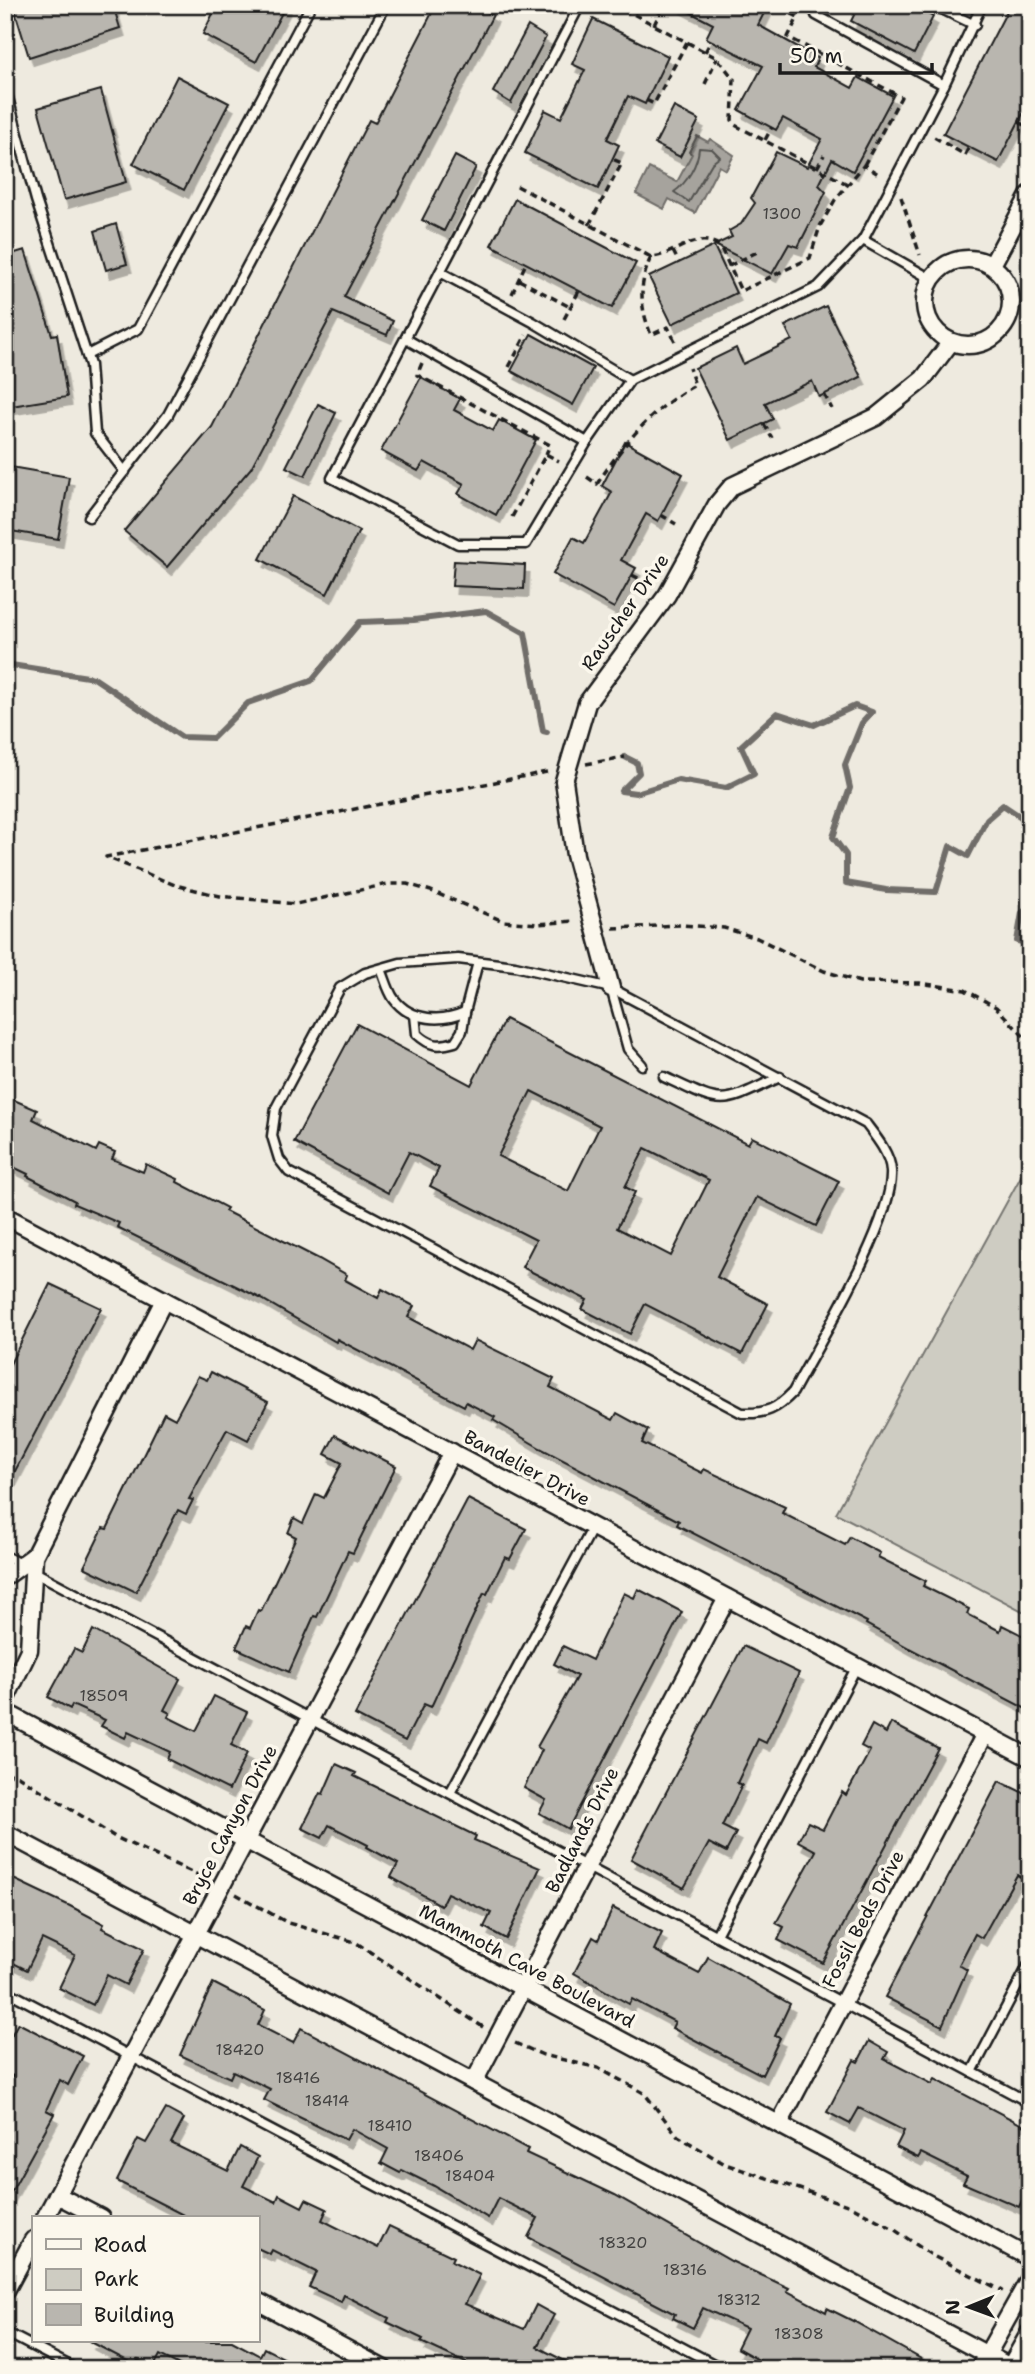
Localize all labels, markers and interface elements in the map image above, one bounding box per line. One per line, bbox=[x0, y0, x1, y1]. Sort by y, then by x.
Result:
scale bar bbox=[780, 32, 932, 76]
text: 50 m bbox=[790, 42, 843, 70]
house number: 1300 bbox=[762, 203, 802, 224]
street label: Rauscher Drive bbox=[575, 549, 675, 675]
street label: Bandelier Drive bbox=[459, 1424, 595, 1512]
house number: 18509 bbox=[80, 1685, 128, 1706]
street label: Bryce Canyon Drive bbox=[177, 1740, 283, 1910]
street label: Badlands Drive bbox=[540, 1763, 624, 1897]
street label: Fossil Beds Drive bbox=[816, 1846, 910, 1992]
street label: Mammoth Cave Boulevard bbox=[415, 1898, 639, 2034]
house number: 18420 bbox=[216, 2039, 264, 2060]
house number: 18416 bbox=[276, 2067, 320, 2088]
house number: 18414 bbox=[305, 2090, 349, 2111]
house number: 18410 bbox=[368, 2115, 412, 2136]
house number: 18406 bbox=[414, 2145, 464, 2166]
house number: 18404 bbox=[445, 2165, 495, 2186]
legend bbox=[32, 2216, 259, 2342]
text: Road bbox=[94, 2231, 147, 2259]
house number: 18320 bbox=[599, 2232, 647, 2253]
house number: 18316 bbox=[663, 2259, 707, 2280]
text: Park bbox=[94, 2265, 139, 2293]
north arrow bbox=[934, 2272, 1004, 2342]
house number: 18312 bbox=[717, 2289, 761, 2310]
text: N bbox=[940, 2300, 965, 2315]
text: Building bbox=[94, 2301, 174, 2329]
house number: 18308 bbox=[774, 2323, 824, 2344]

